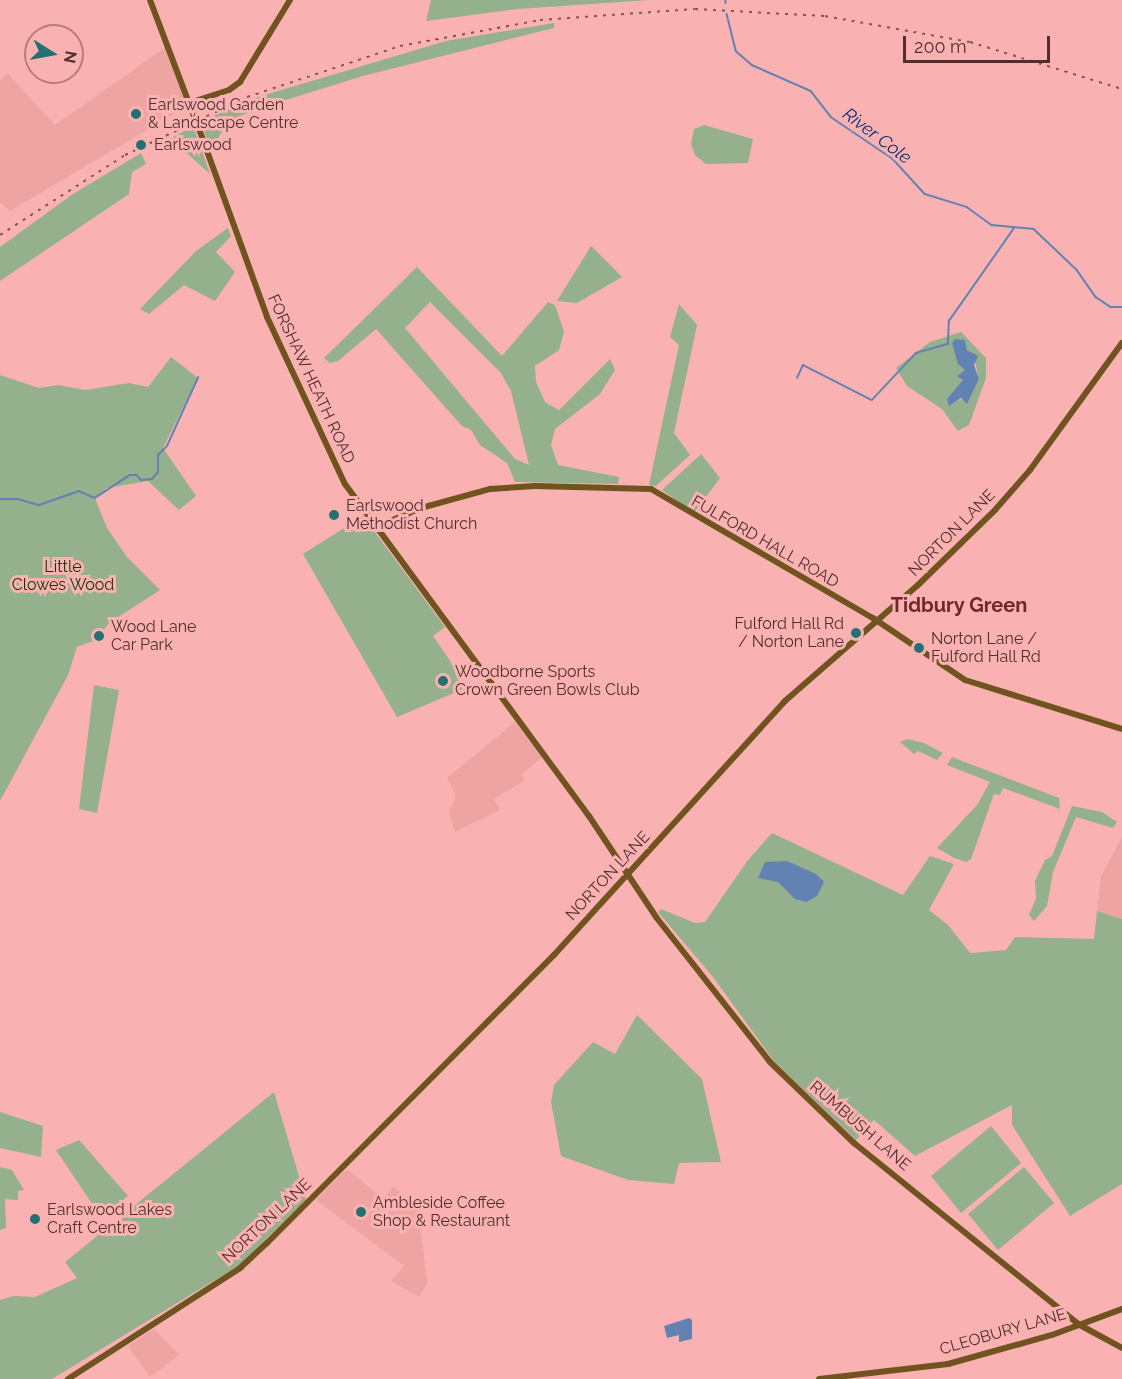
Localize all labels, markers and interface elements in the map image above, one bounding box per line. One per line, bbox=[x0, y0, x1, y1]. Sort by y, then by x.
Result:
north arrow bbox=[24, 24, 84, 84]
scale bar bbox=[906, 24, 1053, 62]
text: 200 m bbox=[914, 36, 967, 57]
text: N bbox=[60, 49, 81, 65]
place label: Earlswood Garden & Landscape Centre bbox=[148, 95, 298, 133]
water label: River Cole bbox=[838, 103, 916, 169]
marker: Earlswood Garden & Landscape Centre bbox=[129, 107, 143, 121]
place label: Earlswood bbox=[154, 135, 232, 155]
marker: Earlswood bbox=[132, 136, 150, 154]
street label: FORSHAW HEATH ROAD bbox=[263, 291, 359, 467]
street label: NORTON LANE bbox=[905, 486, 999, 580]
street label: FULFORD HALL ROAD bbox=[688, 492, 842, 592]
place label: Earlswood Methodist Church bbox=[346, 496, 477, 534]
marker: Earlswood Methodist Church bbox=[327, 508, 341, 522]
park label: Little Clowes Wood bbox=[11, 557, 115, 595]
district label: Tidbury Green bbox=[890, 593, 1028, 617]
place label: Fulford Hall Rd / Norton Lane bbox=[734, 614, 844, 652]
place label: Wood Lane Car Park bbox=[111, 617, 197, 655]
marker: Fulford Hall Rd / Norton Lane bbox=[849, 626, 863, 640]
marker: Wood Lane Car Park bbox=[92, 629, 106, 643]
place label: Norton Lane / Fulford Hall Rd bbox=[931, 629, 1041, 667]
marker: Norton Lane / Fulford Hall Rd bbox=[912, 641, 926, 655]
place label: Woodborne Sports Crown Green Bowls Club bbox=[455, 662, 640, 700]
marker: Woodborne Sports Crown Green Bowls Club bbox=[436, 674, 450, 688]
street label: NORTON LANE bbox=[562, 827, 654, 925]
street label: RUMBUSH LANE bbox=[806, 1077, 914, 1175]
street label: NORTON LANE bbox=[218, 1175, 316, 1267]
place label: Ambleside Coffee Shop & Restaurant bbox=[373, 1193, 510, 1231]
place label: Earlswood Lakes Craft Centre bbox=[47, 1200, 172, 1238]
marker: Ambleside Coffee Shop & Restaurant bbox=[354, 1205, 368, 1219]
marker: Earlswood Lakes Craft Centre bbox=[28, 1212, 42, 1226]
street label: CLEOBURY LANE bbox=[937, 1305, 1069, 1359]

